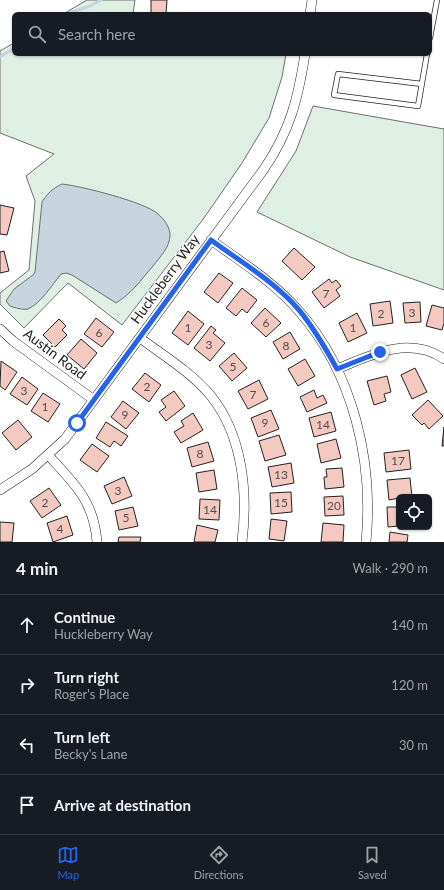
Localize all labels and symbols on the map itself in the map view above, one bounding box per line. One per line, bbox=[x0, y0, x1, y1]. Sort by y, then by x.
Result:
street label: Huckleberry Way bbox=[126, 230, 203, 327]
house number: 7 bbox=[323, 286, 330, 301]
house number: 3 bbox=[409, 305, 416, 320]
house number: 2 bbox=[378, 306, 385, 321]
house number: 6 bbox=[263, 315, 270, 330]
house number: 1 bbox=[185, 320, 192, 335]
house number: 1 bbox=[350, 320, 357, 335]
street label: Austin Road bbox=[21, 324, 90, 383]
house number: 6 bbox=[96, 325, 103, 340]
house number: 3 bbox=[206, 337, 213, 352]
house number: 8 bbox=[283, 338, 290, 353]
route end bbox=[371, 343, 389, 361]
house number: 5 bbox=[230, 359, 237, 374]
house number: 2 bbox=[144, 379, 151, 394]
house number: 3 bbox=[21, 383, 28, 398]
house number: 7 bbox=[250, 387, 257, 402]
house number: 1 bbox=[42, 399, 49, 414]
house number: 9 bbox=[122, 407, 129, 422]
route start bbox=[68, 414, 86, 432]
house number: 9 bbox=[262, 415, 269, 430]
house number: 14 bbox=[316, 417, 330, 432]
house number: 8 bbox=[197, 446, 204, 461]
house number: 17 bbox=[391, 453, 405, 468]
house number: 13 bbox=[274, 467, 288, 482]
house number: 3 bbox=[115, 483, 122, 498]
house number: 2 bbox=[42, 495, 49, 510]
house number: 15 bbox=[274, 495, 288, 510]
house number: 20 bbox=[327, 498, 341, 513]
house number: 14 bbox=[203, 502, 217, 517]
house number: 5 bbox=[123, 510, 130, 525]
house number: 4 bbox=[57, 521, 64, 536]

